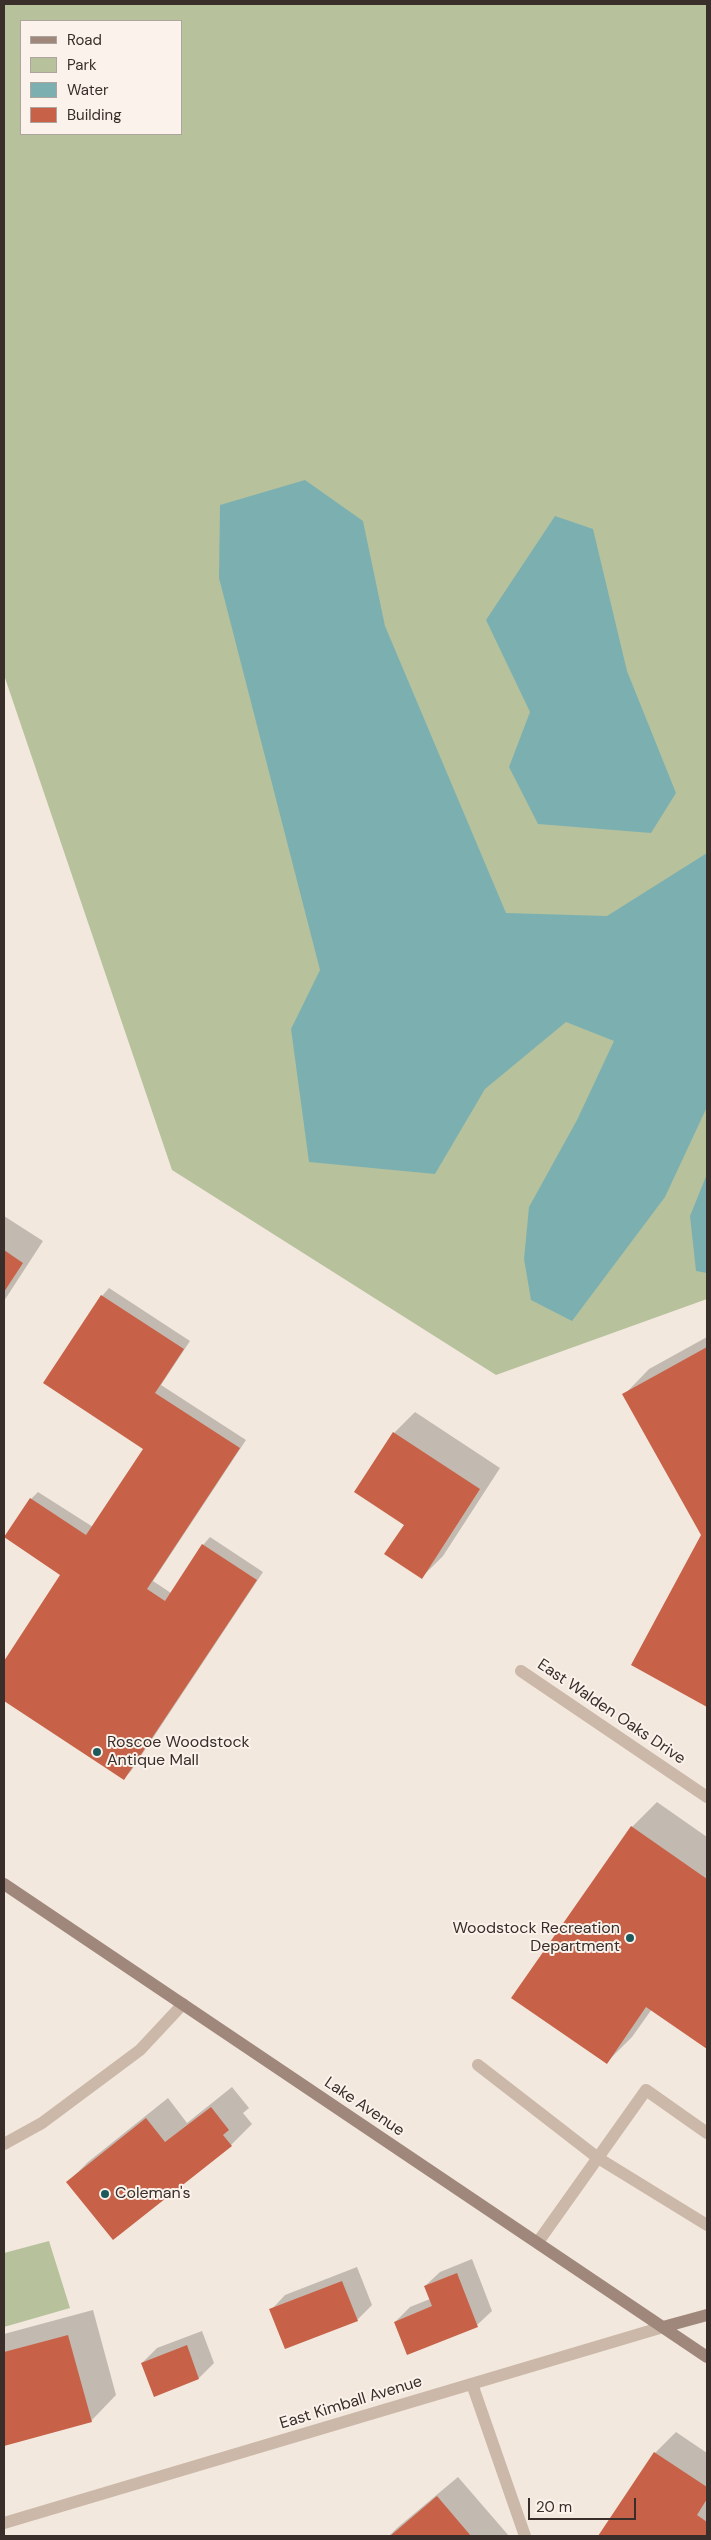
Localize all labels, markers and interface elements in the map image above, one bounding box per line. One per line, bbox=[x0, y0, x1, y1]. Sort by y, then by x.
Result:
legend bbox=[20, 20, 182, 135]
text: Road bbox=[67, 30, 102, 50]
text: Park bbox=[67, 55, 97, 75]
text: Water bbox=[67, 80, 108, 100]
text: Building bbox=[67, 105, 122, 125]
street label: East Walden Oaks Drive bbox=[533, 1655, 689, 1769]
place label: Roscoe Woodstock Antique Mall bbox=[107, 1733, 250, 1771]
marker: Roscoe Woodstock Antique Mall bbox=[91, 1746, 103, 1758]
place label: Woodstock Recreation Department bbox=[452, 1919, 620, 1957]
marker: Woodstock Recreation Department bbox=[624, 1932, 636, 1944]
street label: Lake Avenue bbox=[320, 2073, 408, 2141]
place label: Coleman's bbox=[115, 2184, 191, 2204]
marker: Coleman's bbox=[99, 2188, 111, 2200]
street label: East Kimball Avenue bbox=[277, 2372, 425, 2434]
scale bar bbox=[531, 2488, 638, 2520]
text: 20 m bbox=[536, 2497, 572, 2517]

